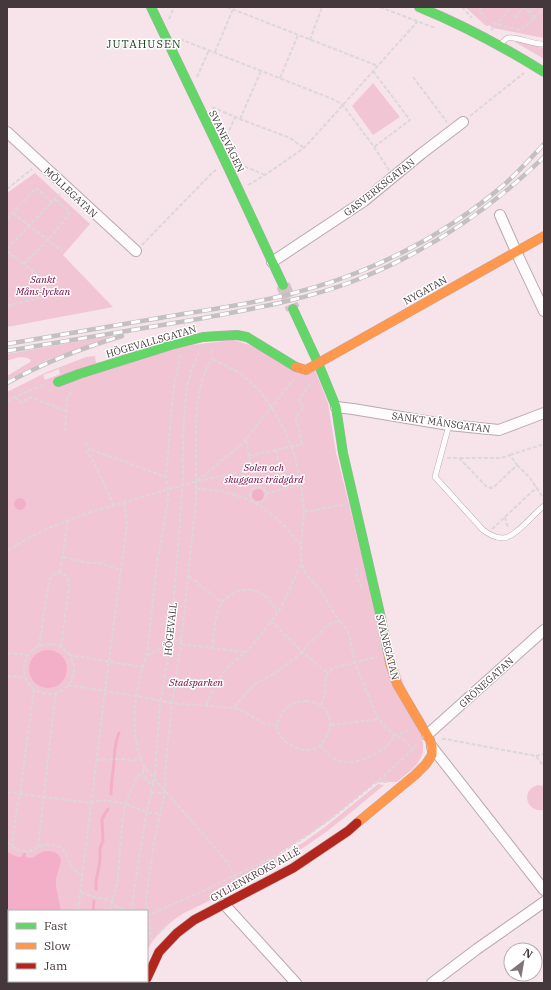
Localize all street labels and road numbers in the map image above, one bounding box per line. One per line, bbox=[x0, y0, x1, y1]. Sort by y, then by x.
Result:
street label: SVANEVÄGEN bbox=[206, 108, 247, 174]
street label: GASVERKSGATAN bbox=[341, 155, 418, 219]
street label: MÖLLEGATAN bbox=[41, 164, 100, 221]
street label: NYGATAN bbox=[401, 273, 450, 308]
street label: HÖGEVALLSGATAN bbox=[104, 322, 198, 361]
street label: SANKT MÅNSGATAN bbox=[391, 409, 491, 436]
street label: HÖGEVALL bbox=[161, 602, 180, 656]
street label: SVANEGATAN bbox=[373, 613, 402, 681]
street label: GRÖNEGATAN bbox=[456, 654, 517, 710]
street label: GYLLENKROKS ALLÉ bbox=[208, 844, 302, 905]

